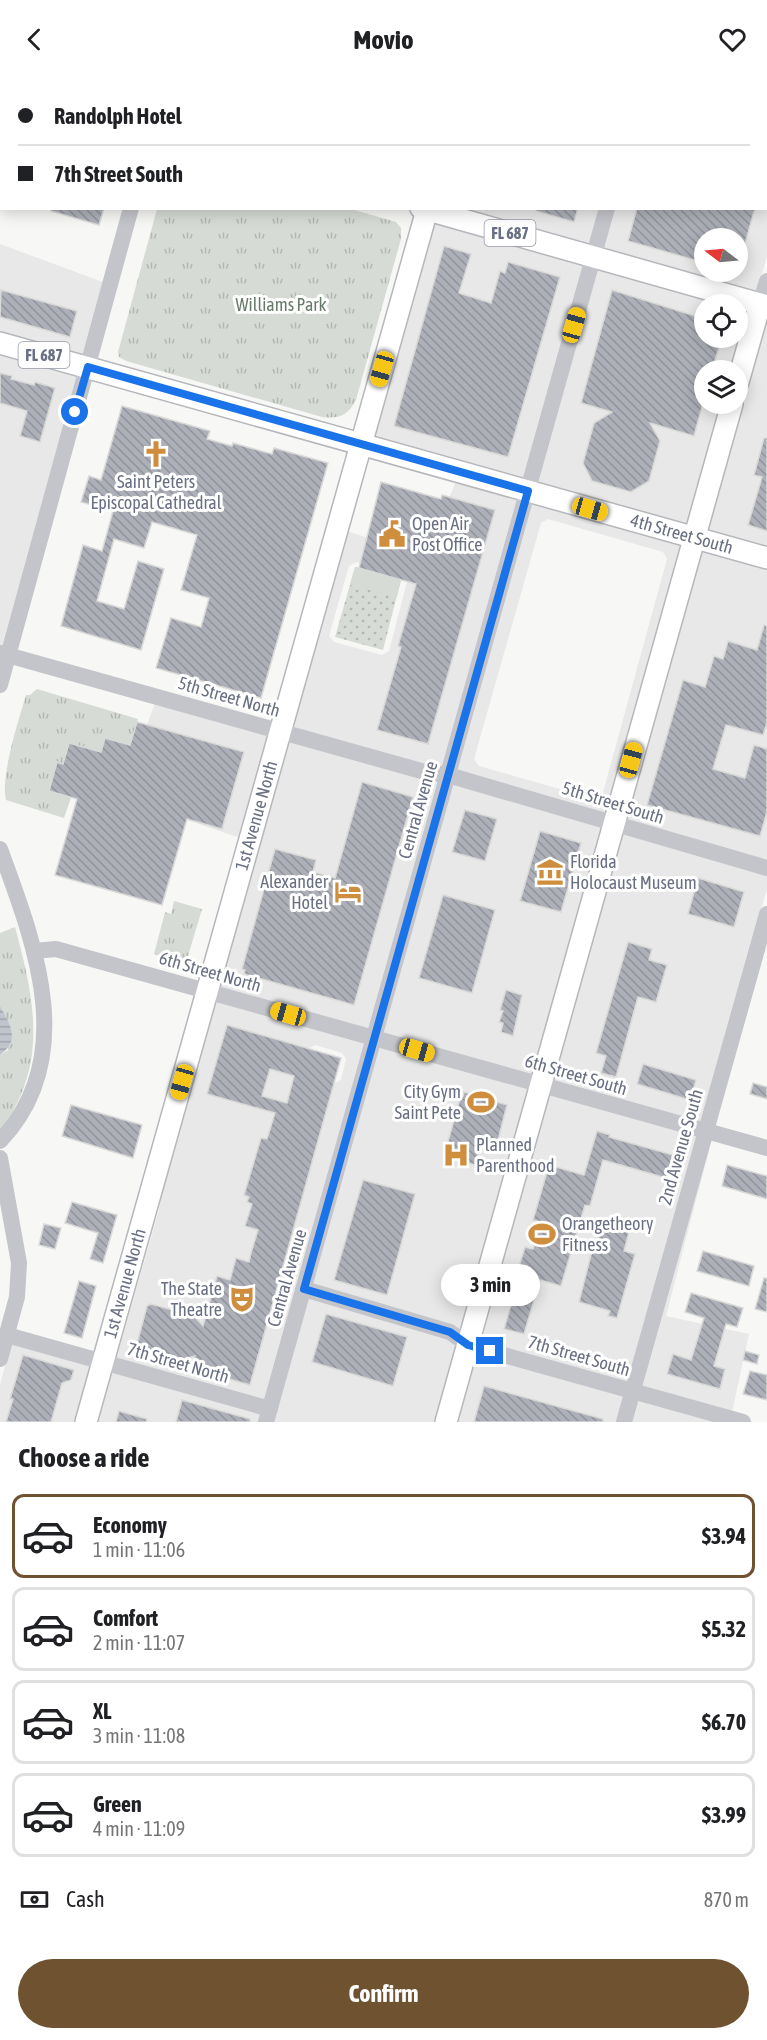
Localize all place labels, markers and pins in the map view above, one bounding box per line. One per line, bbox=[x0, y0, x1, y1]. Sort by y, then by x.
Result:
church icon: Saint Peters Episcopal Cathedral bbox=[141, 439, 171, 469]
place label: Saint Peters Episcopal Cathedral bbox=[90, 471, 222, 513]
place label: Open Air Post Office bbox=[412, 513, 482, 555]
public building icon: Open Air Post Office bbox=[377, 519, 407, 549]
place label: Florida Holocaust Museum bbox=[570, 851, 697, 893]
museum icon: Florida Holocaust Museum bbox=[535, 857, 565, 887]
place label: Alexander Hotel bbox=[260, 871, 329, 913]
hotel icon: Alexander Hotel bbox=[333, 877, 363, 907]
place label: City Gym Saint Pete bbox=[395, 1081, 461, 1123]
sports icon: City Gym Saint Pete bbox=[466, 1087, 496, 1117]
place label: Planned Parenthood bbox=[476, 1134, 554, 1176]
hospital icon: Planned Parenthood bbox=[441, 1140, 471, 1170]
place label: Orangetheory Fitness bbox=[562, 1213, 653, 1255]
sports icon: Orangetheory Fitness bbox=[527, 1219, 557, 1249]
place label: The State Theatre bbox=[161, 1278, 222, 1320]
theatre icon: The State Theatre bbox=[227, 1284, 257, 1314]

